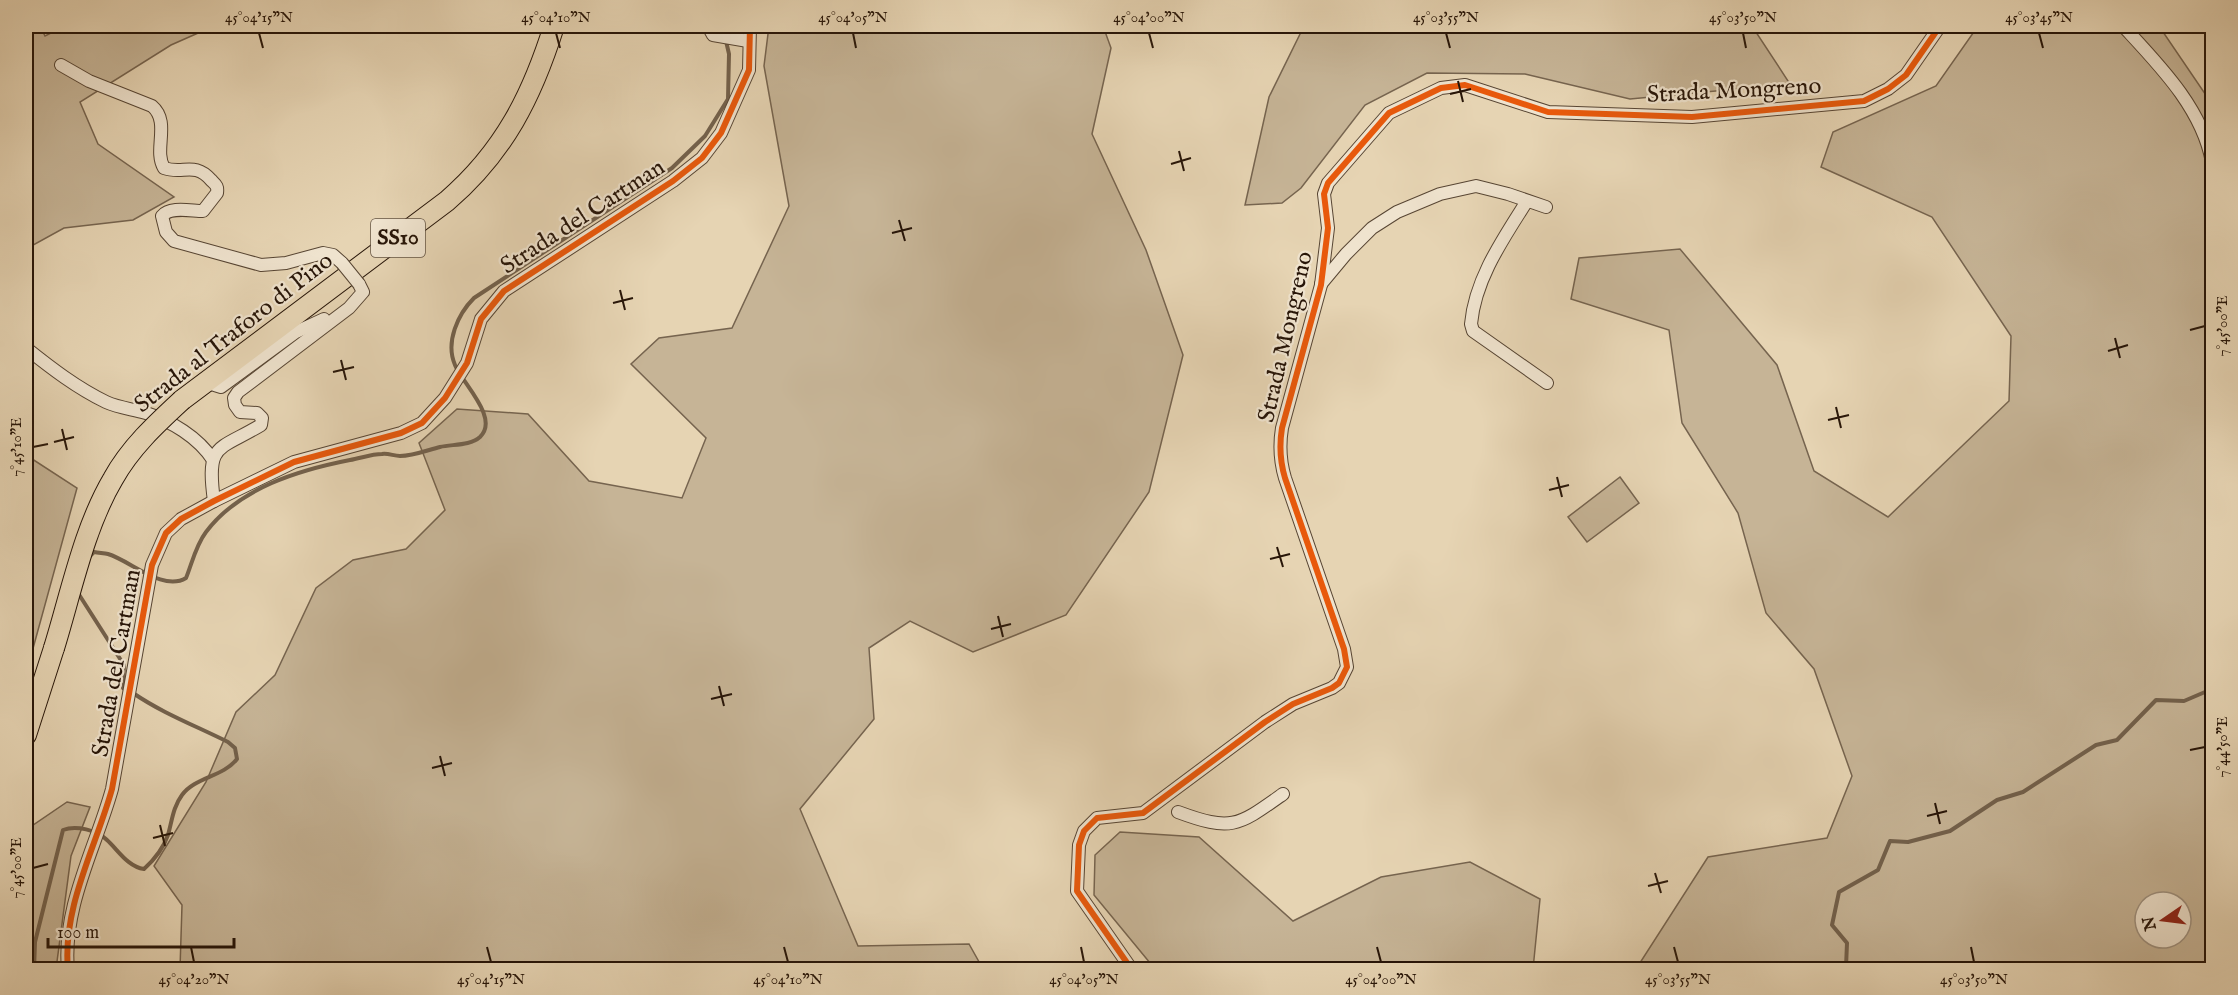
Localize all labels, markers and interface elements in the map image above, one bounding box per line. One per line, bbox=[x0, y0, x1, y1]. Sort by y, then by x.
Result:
text: 45°04'15"N bbox=[225, 8, 293, 27]
text: 45°04'10"N bbox=[521, 8, 591, 27]
text: 45°04'05"N bbox=[818, 8, 888, 27]
text: 45°04'00"N bbox=[1113, 8, 1185, 27]
text: 45°03'55"N bbox=[1413, 8, 1479, 27]
text: 45°03'50"N bbox=[1709, 8, 1777, 27]
text: 45°03'45"N bbox=[2005, 8, 2073, 27]
street label: Strada Mongreno bbox=[1646, 71, 1822, 111]
street label: Strada del Cartman bbox=[495, 152, 671, 282]
road number: SS10 bbox=[371, 219, 425, 257]
street label: Strada al Traforo di Pino bbox=[128, 246, 340, 420]
street label: Strada Mongreno bbox=[1251, 248, 1321, 426]
text: 7°45'00"E bbox=[2213, 295, 2232, 357]
text: 7°45'10"E bbox=[7, 417, 26, 477]
street label: Strada del Cartman bbox=[85, 567, 149, 759]
text: 7°44'50"E bbox=[2213, 716, 2232, 778]
text: 7°45'00"E bbox=[7, 837, 26, 899]
north arrow bbox=[2133, 890, 2193, 950]
scale bar bbox=[48, 911, 234, 949]
text: N bbox=[2139, 914, 2162, 933]
text: 100 m bbox=[57, 922, 99, 945]
text: 45°04'20"N bbox=[158, 970, 230, 989]
text: 45°04'15"N bbox=[457, 970, 525, 989]
text: 45°04'10"N bbox=[753, 970, 823, 989]
text: 45°04'05"N bbox=[1049, 970, 1119, 989]
text: 45°04'00"N bbox=[1345, 970, 1417, 989]
text: 45°03'55"N bbox=[1645, 970, 1711, 989]
text: 45°03'50"N bbox=[1940, 970, 2008, 989]

